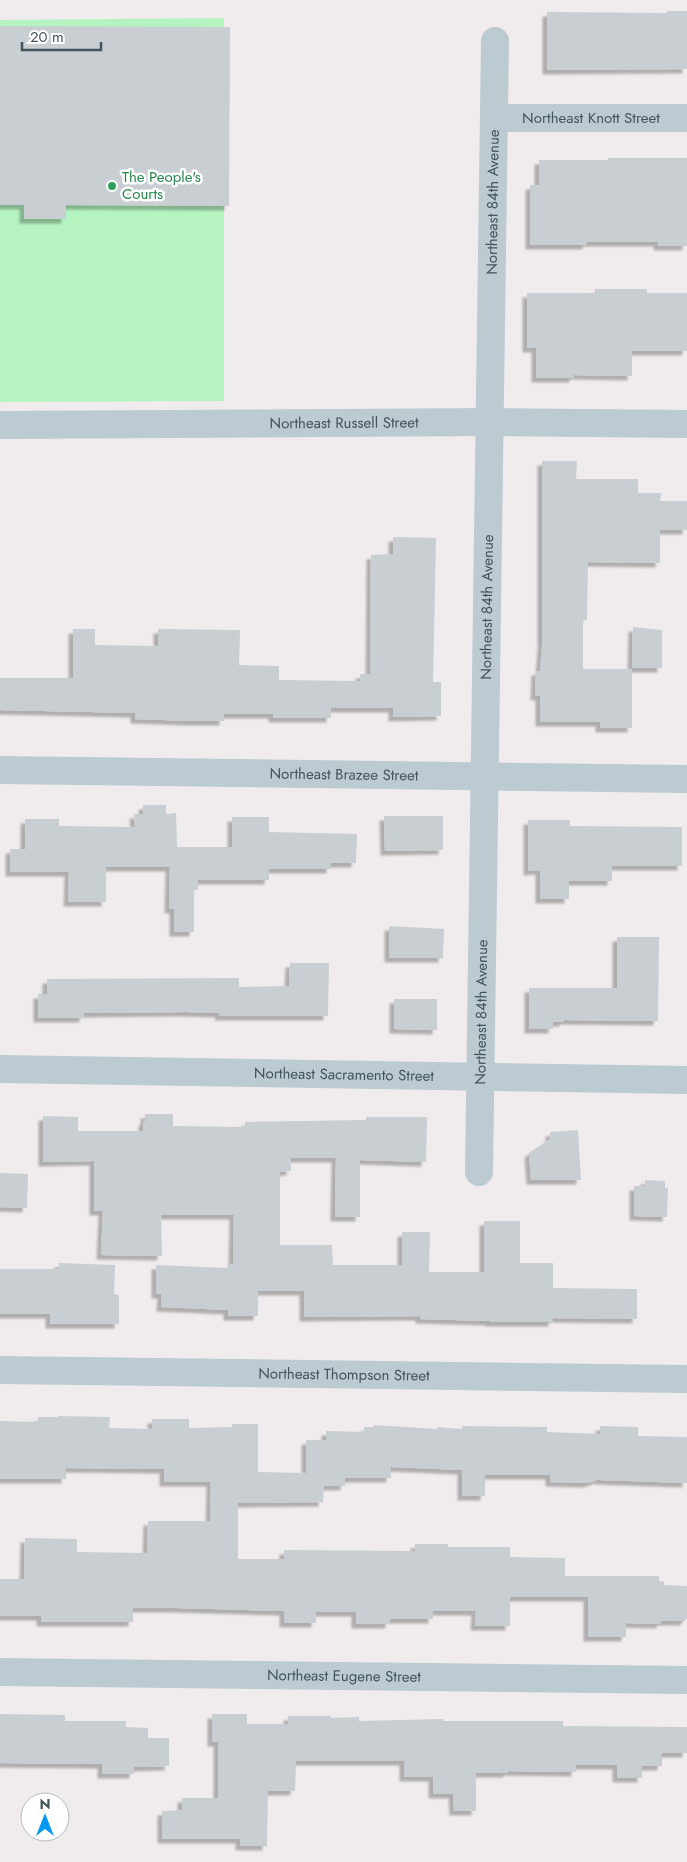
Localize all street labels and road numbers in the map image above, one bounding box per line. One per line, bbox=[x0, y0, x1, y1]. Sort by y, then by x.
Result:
street label: Northeast Knott Street bbox=[522, 107, 660, 129]
street label: Northeast 84th Avenue bbox=[481, 129, 505, 275]
street label: Northeast Russell Street bbox=[269, 411, 419, 434]
street label: Northeast 84th Avenue bbox=[475, 534, 499, 680]
street label: Northeast Brazee Street bbox=[269, 763, 419, 786]
street label: Northeast 84th Avenue bbox=[469, 939, 493, 1085]
street label: Northeast Sacramento Street bbox=[254, 1062, 435, 1087]
street label: Northeast Thompson Street bbox=[258, 1362, 430, 1387]
street label: Northeast Eugene Street bbox=[267, 1664, 422, 1688]

